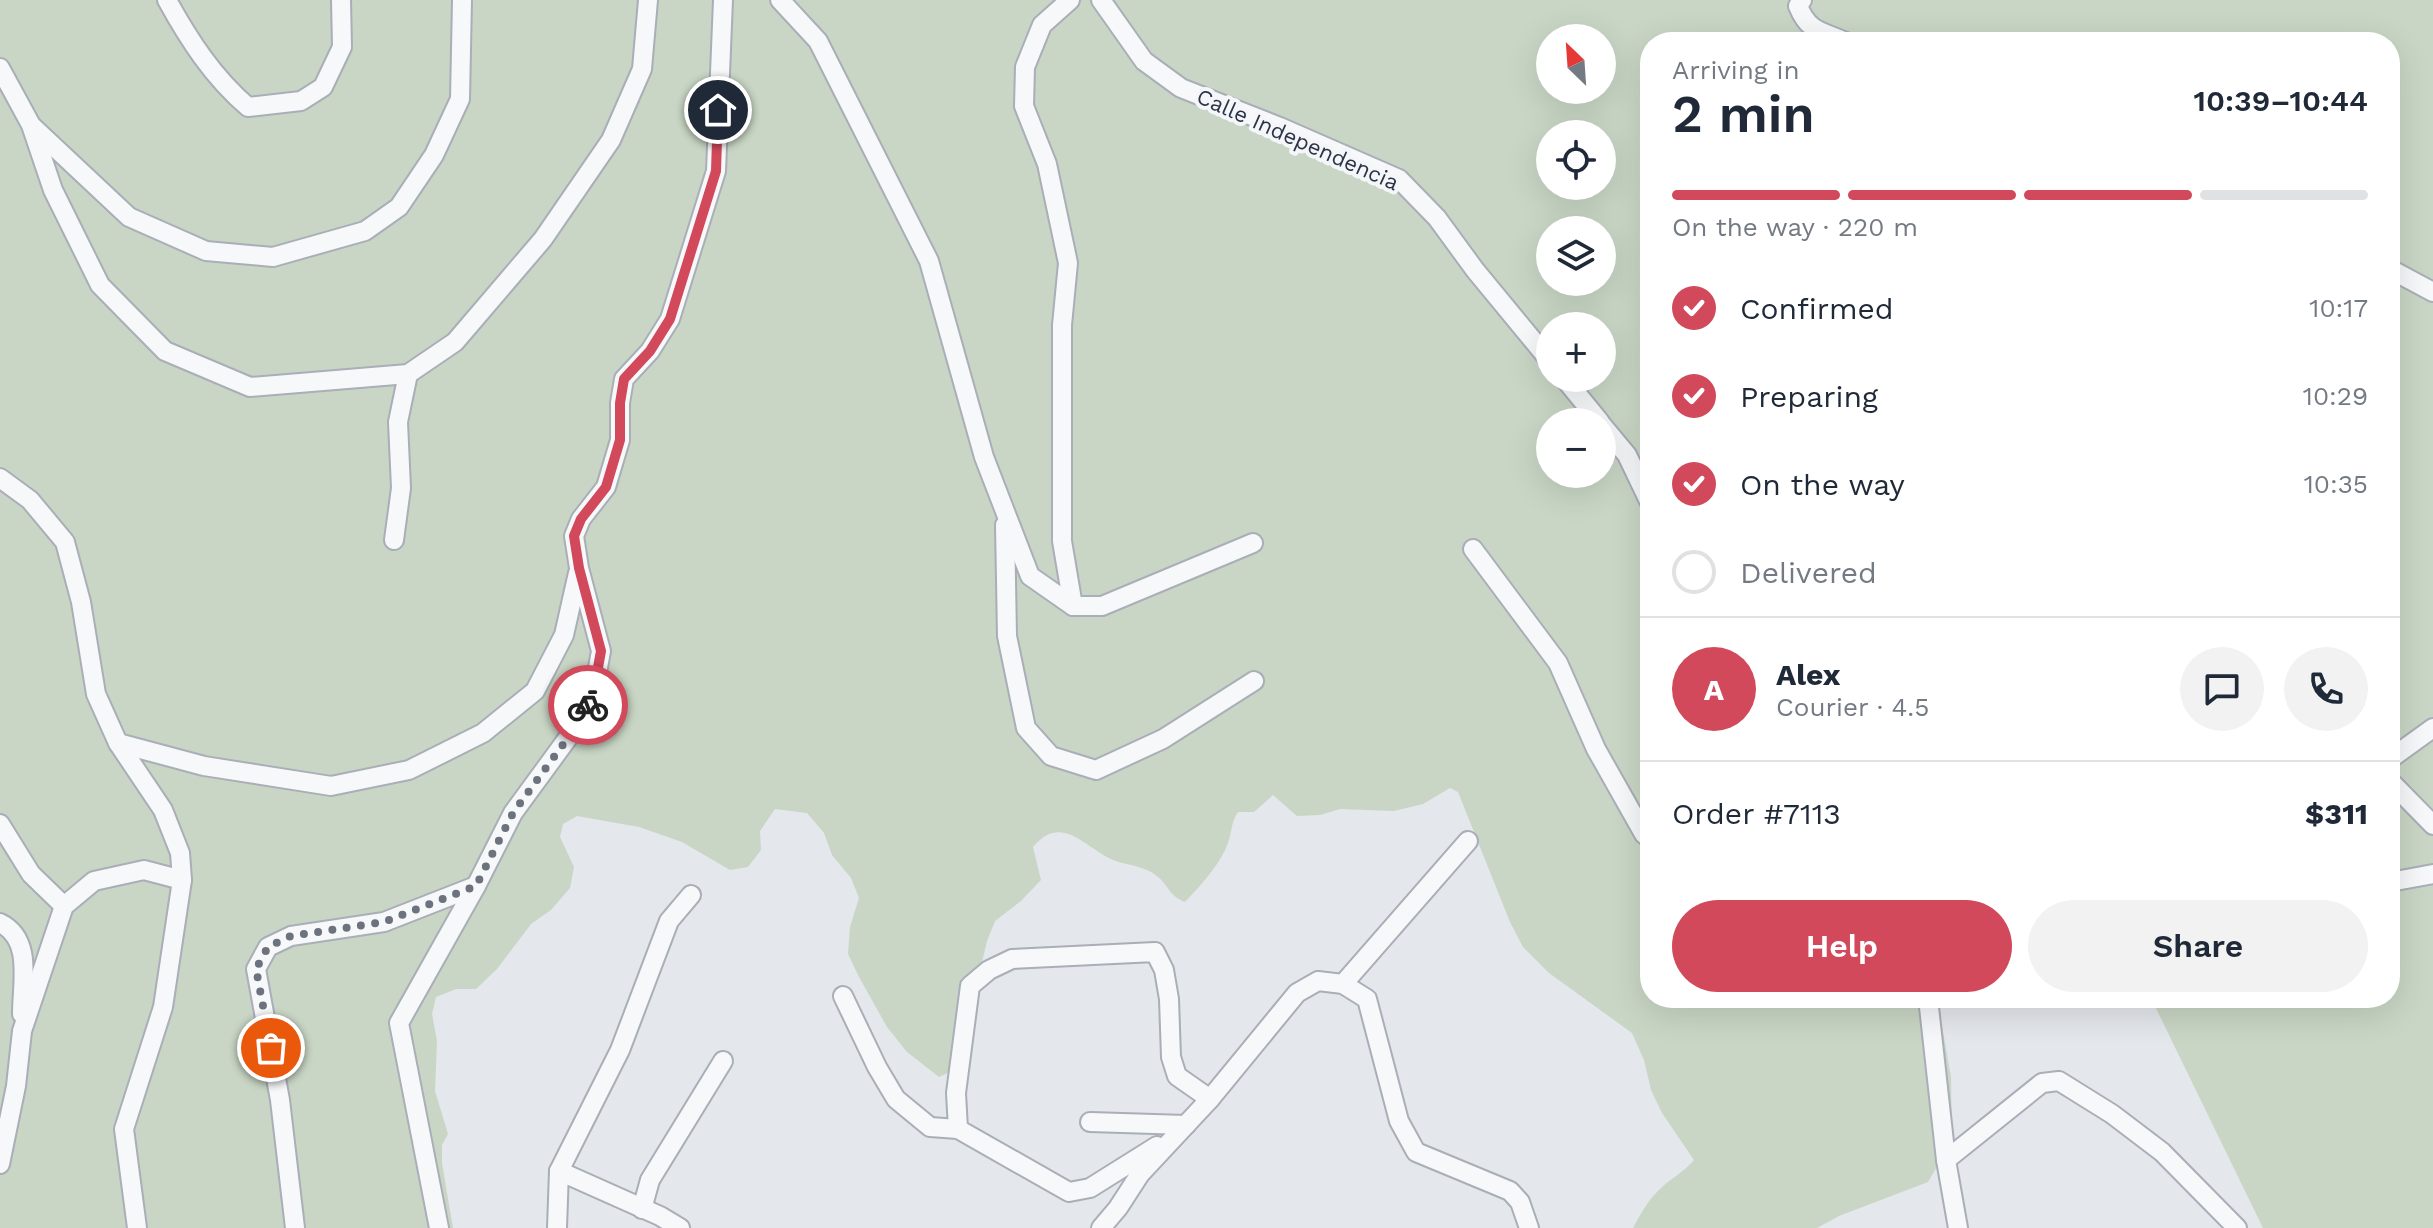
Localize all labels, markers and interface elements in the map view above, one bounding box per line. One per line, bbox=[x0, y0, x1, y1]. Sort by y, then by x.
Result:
north arrow bbox=[1536, 24, 1616, 104]
map controls bbox=[1536, 24, 1616, 488]
text: Arriving in bbox=[1672, 55, 1800, 85]
pin bbox=[684, 76, 752, 144]
text: 10:39–10:44 bbox=[2194, 83, 2368, 118]
street label: Calle Independencia bbox=[1193, 84, 1403, 195]
text: 2 min bbox=[1672, 84, 1815, 145]
icon: home bbox=[696, 88, 740, 132]
button: locate bbox=[1536, 120, 1616, 200]
text: On the way · 220 m bbox=[1672, 212, 1918, 242]
button: layers bbox=[1536, 216, 1616, 296]
icon: check bbox=[1672, 286, 1716, 330]
text: Confirmed bbox=[1740, 291, 1894, 326]
text: 10:17 bbox=[2309, 293, 2368, 323]
button: + bbox=[1536, 312, 1616, 392]
icon: check bbox=[1672, 374, 1716, 418]
text: Preparing bbox=[1740, 379, 1878, 414]
text: 10:29 bbox=[2303, 381, 2368, 411]
button: − bbox=[1536, 408, 1616, 488]
icon: check bbox=[1672, 462, 1716, 506]
text: On the way bbox=[1740, 467, 1905, 502]
text: 10:35 bbox=[2304, 469, 2368, 499]
text: Delivered bbox=[1740, 555, 1877, 590]
button: chat bbox=[2180, 647, 2264, 731]
button: phone bbox=[2284, 647, 2368, 731]
text: Alex bbox=[1776, 657, 1840, 692]
courier bbox=[548, 665, 628, 745]
text: A bbox=[1704, 672, 1724, 707]
icon: bike bbox=[566, 683, 610, 727]
text: Courier · 4.5 bbox=[1776, 692, 1929, 722]
text: Order #7113 bbox=[1672, 796, 1841, 831]
text: $311 bbox=[2305, 796, 2368, 831]
button: Help bbox=[1672, 900, 2012, 992]
button: Share bbox=[2028, 900, 2368, 992]
pin bbox=[237, 1014, 305, 1082]
icon: bag bbox=[249, 1026, 293, 1070]

